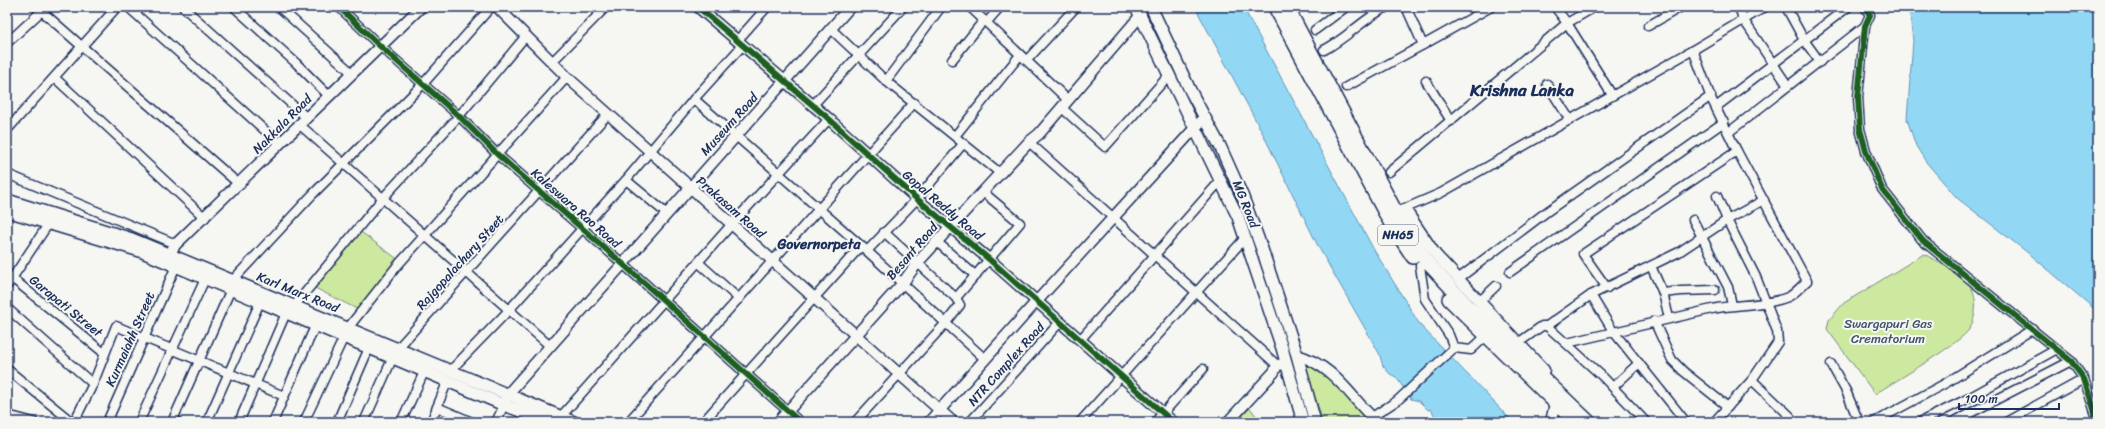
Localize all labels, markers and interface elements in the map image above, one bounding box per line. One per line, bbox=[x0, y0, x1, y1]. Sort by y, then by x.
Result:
district label: Krishna Lanka bbox=[1469, 75, 1574, 105]
street label: Museum Road bbox=[694, 86, 765, 161]
street label: Nakkala Road bbox=[247, 88, 318, 159]
street label: Kaleswara Rao Road bbox=[526, 162, 627, 255]
street label: Gopal Reddy Road bbox=[897, 164, 990, 247]
street label: Prakasam Road bbox=[691, 170, 772, 245]
street label: MG Road bbox=[1226, 177, 1266, 232]
street label: Rajgopalachary Steet bbox=[410, 208, 510, 315]
street label: Besant Road bbox=[880, 216, 945, 285]
road number: NH65 bbox=[1378, 225, 1418, 245]
district label: Governorpeta bbox=[777, 232, 861, 257]
street label: Karl Marx Road bbox=[253, 265, 344, 319]
street label: Garapati Street bbox=[24, 269, 109, 344]
street label: Kurmaiahh Street bbox=[99, 287, 161, 390]
park label: Swargapuri Gas Crematorium bbox=[1844, 312, 1933, 350]
street label: NTR Complex Road bbox=[962, 316, 1051, 411]
scale bar bbox=[1959, 385, 2059, 411]
text: 100 m bbox=[1965, 388, 1998, 410]

